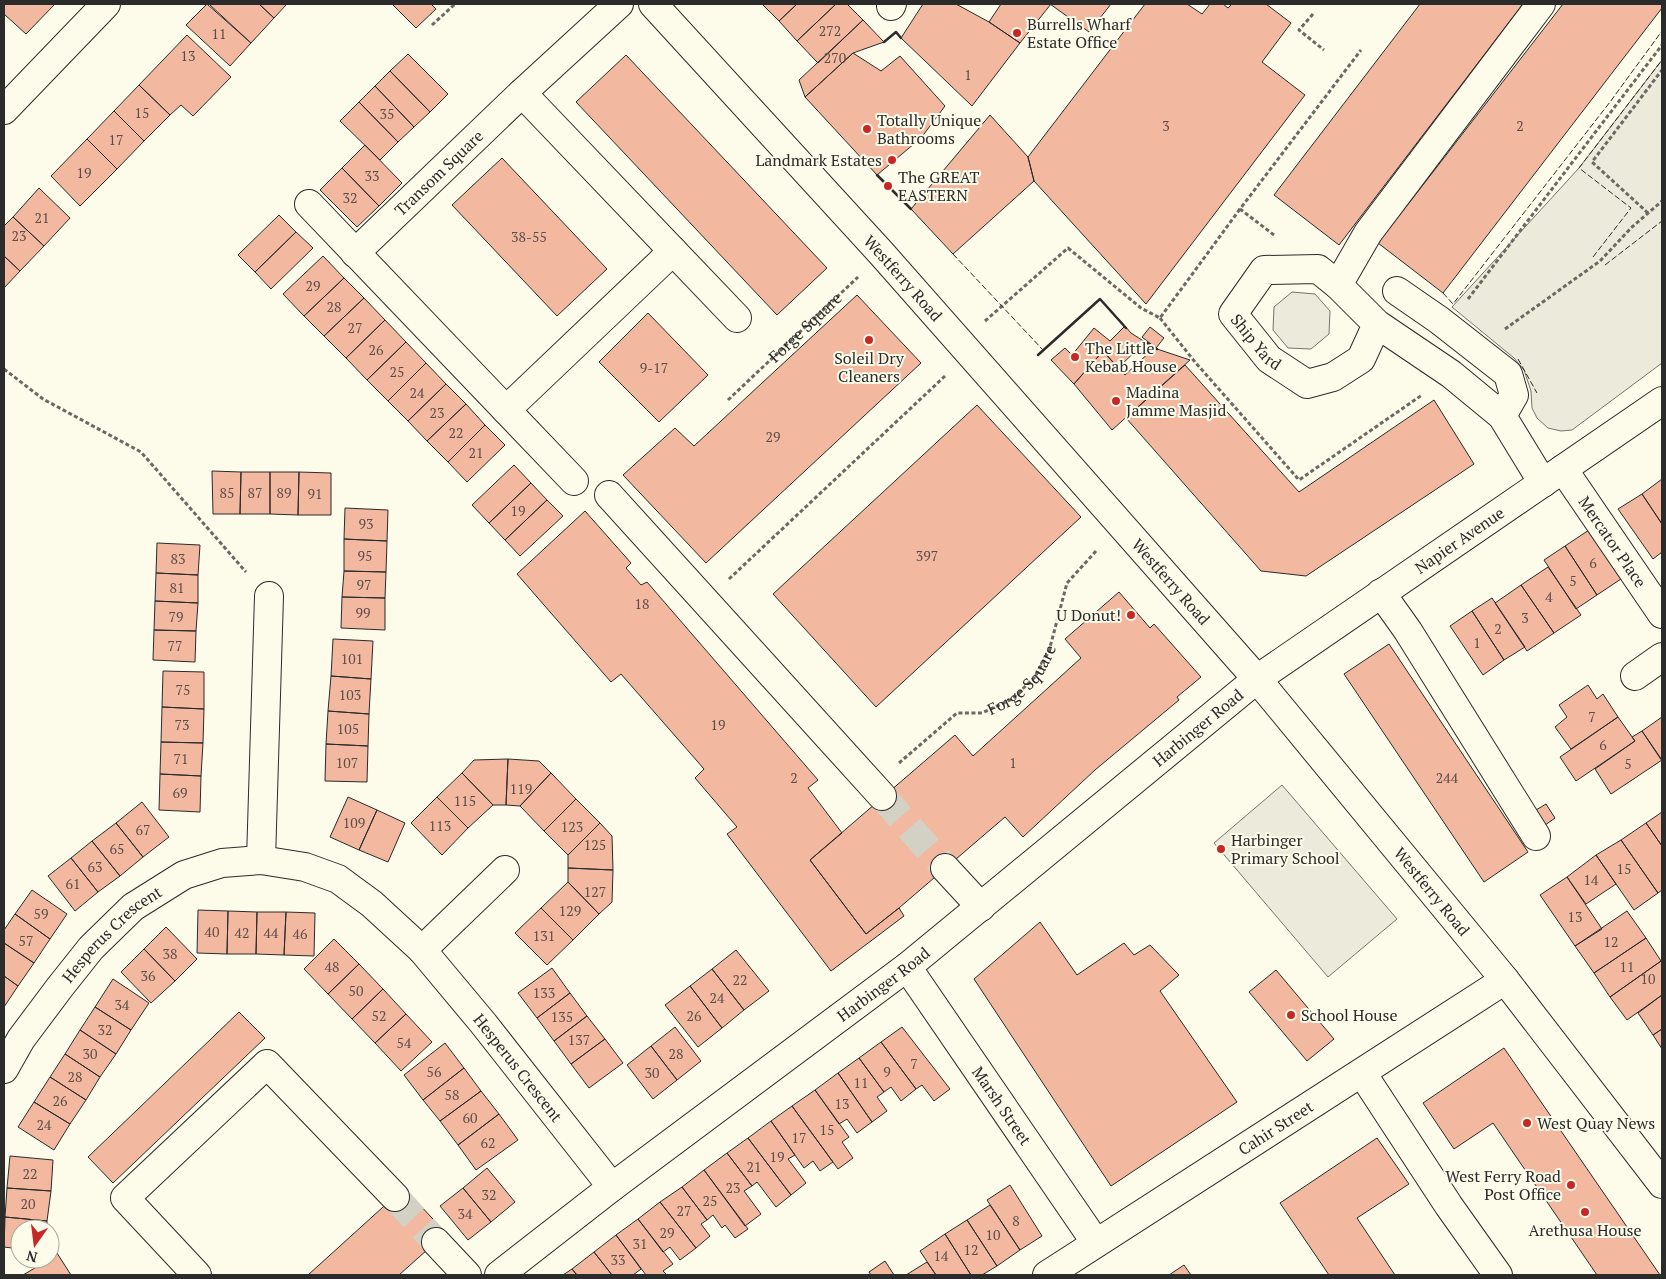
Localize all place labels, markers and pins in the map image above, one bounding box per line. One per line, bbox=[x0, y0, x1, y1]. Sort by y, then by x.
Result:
place label: Burrells Wharf Estate Office bbox=[1027, 13, 1132, 53]
marker: Burrells Wharf Estate Office bbox=[1011, 27, 1023, 39]
place label: Totally Unique Bathrooms bbox=[877, 109, 981, 149]
marker: Totally Unique Bathrooms bbox=[861, 123, 873, 135]
place label: Landmark Estates bbox=[755, 149, 882, 171]
marker: Landmark Estates bbox=[886, 154, 898, 166]
place label: The GREAT EASTERN bbox=[898, 166, 979, 206]
marker: The GREAT EASTERN bbox=[882, 180, 894, 192]
marker: Soleil Dry Cleaners bbox=[863, 334, 875, 346]
place label: The Little Kebab House bbox=[1085, 337, 1177, 377]
place label: Soleil Dry Cleaners bbox=[834, 347, 905, 387]
marker: The Little Kebab House bbox=[1069, 351, 1081, 363]
place label: Madina Jamme Masjid bbox=[1126, 381, 1226, 421]
marker: Madina Jamme Masjid bbox=[1110, 395, 1122, 407]
place label: U Donut! bbox=[1056, 604, 1121, 626]
marker: U Donut! bbox=[1125, 609, 1137, 621]
place label: Harbinger Primary School bbox=[1231, 829, 1340, 869]
marker: Harbinger Primary School bbox=[1215, 843, 1227, 855]
place label: School House bbox=[1301, 1004, 1397, 1026]
marker: School House bbox=[1285, 1009, 1297, 1021]
place label: West Quay News bbox=[1537, 1112, 1655, 1134]
marker: West Quay News bbox=[1521, 1117, 1533, 1129]
place label: West Ferry Road Post Office bbox=[1445, 1165, 1561, 1205]
marker: West Ferry Road Post Office bbox=[1565, 1179, 1577, 1191]
marker: Arethusa House bbox=[1579, 1206, 1591, 1218]
place label: Arethusa House bbox=[1528, 1219, 1642, 1241]

